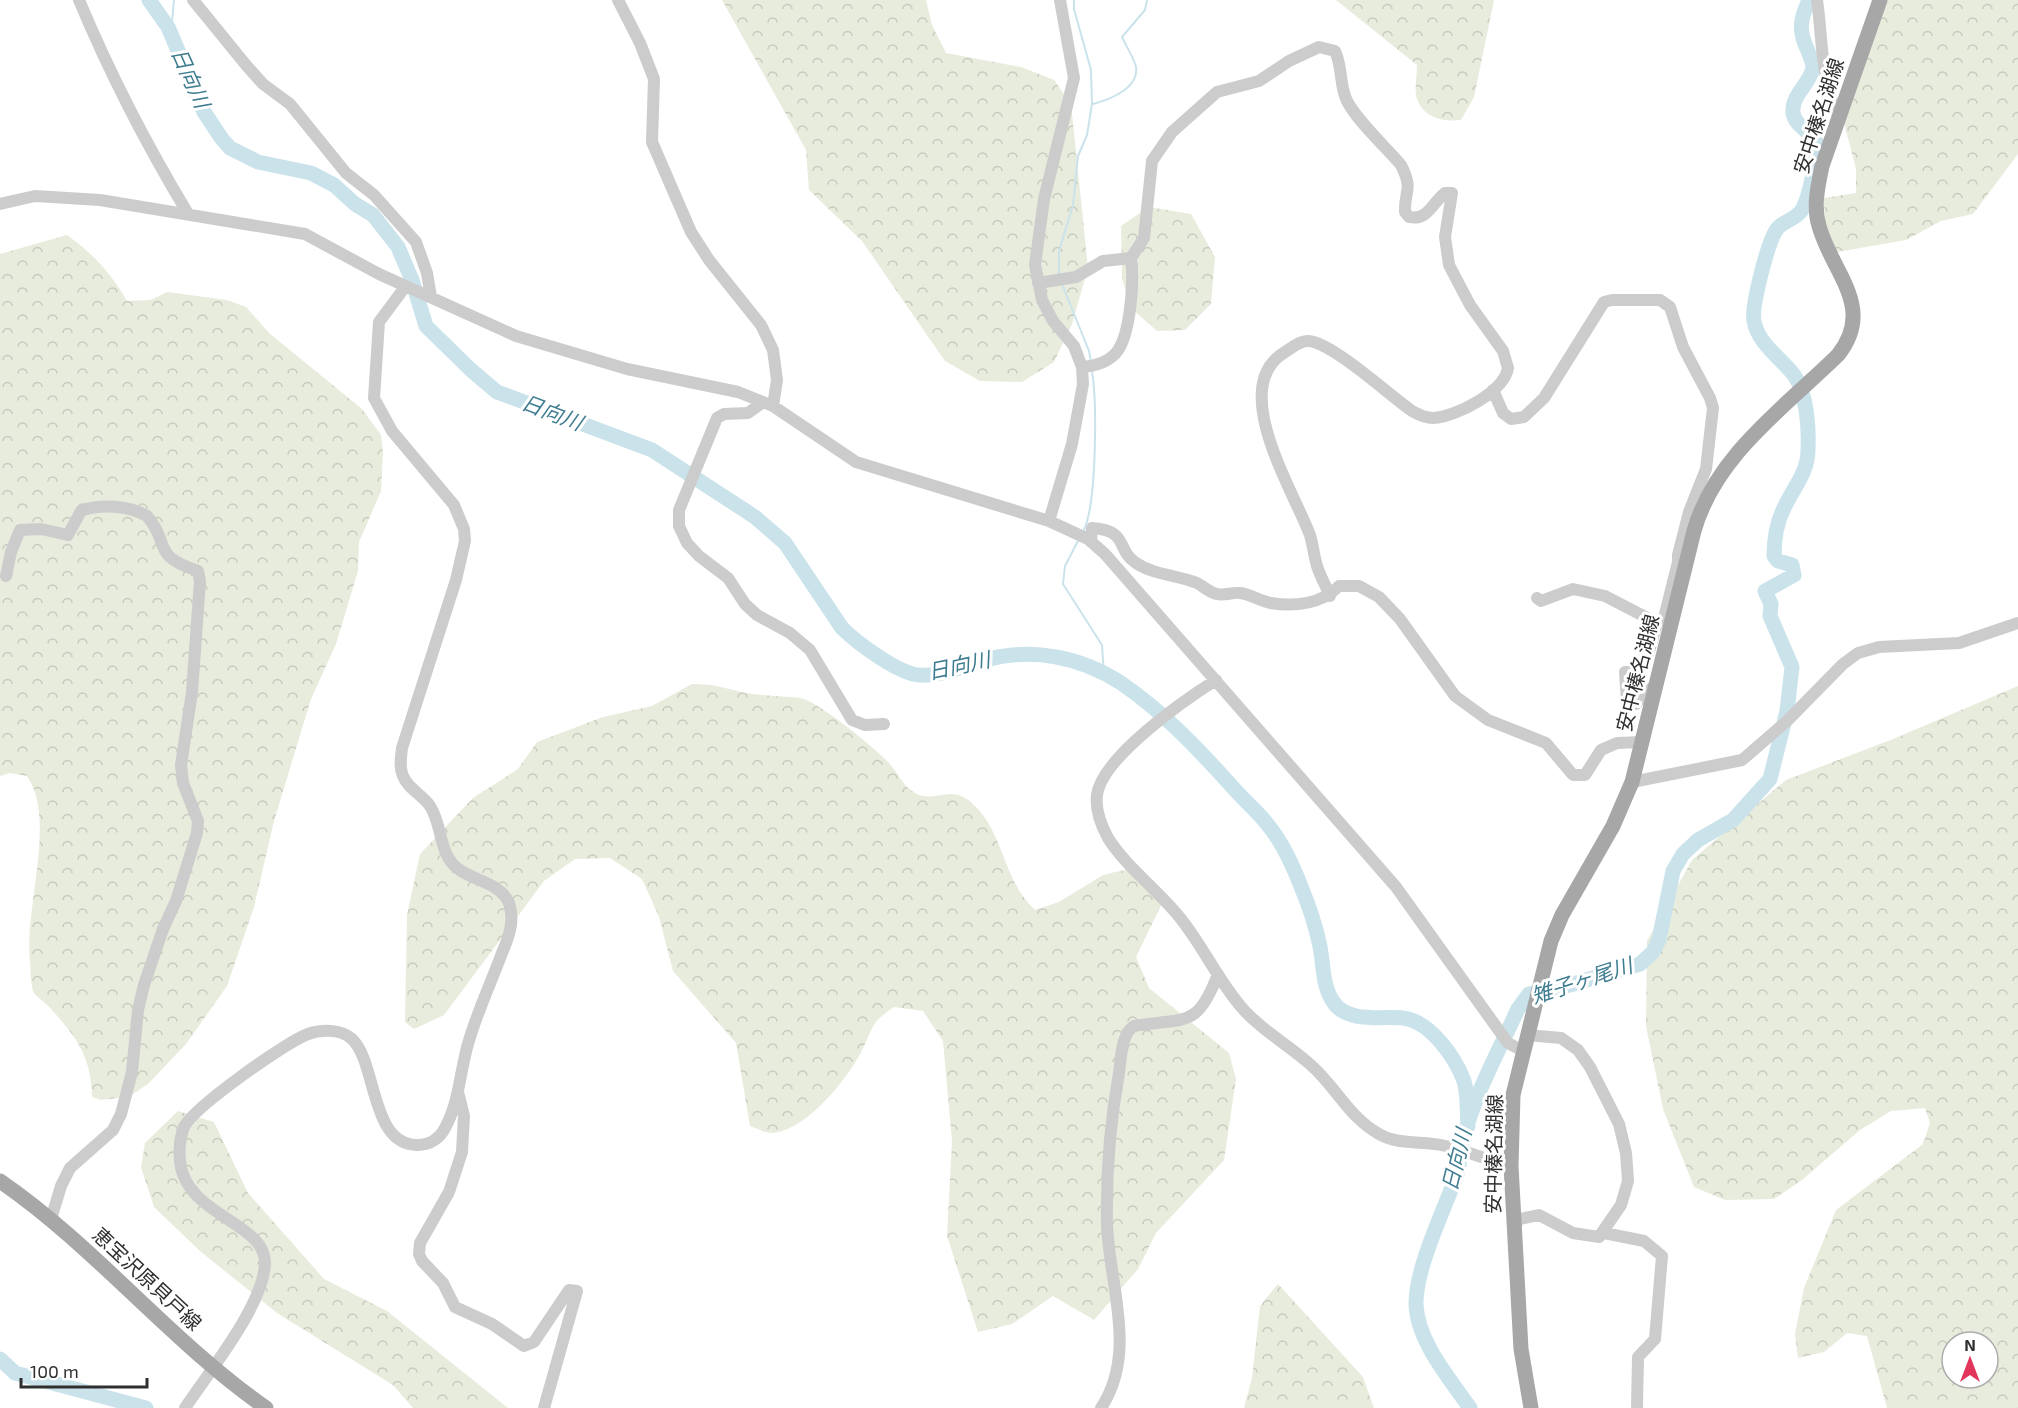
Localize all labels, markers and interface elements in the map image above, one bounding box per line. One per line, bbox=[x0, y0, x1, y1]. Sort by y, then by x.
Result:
water label: 日向川 bbox=[167, 44, 216, 113]
street label: 安中榛名湖線 bbox=[1788, 55, 1848, 176]
water label: 日向川 bbox=[519, 389, 588, 435]
street label: 安中榛名湖線 bbox=[1611, 612, 1663, 734]
water label: 日向川 bbox=[925, 645, 994, 683]
water label: 雉子ヶ尾川 bbox=[1528, 951, 1637, 1008]
street label: 安中榛名湖線 bbox=[1480, 1094, 1506, 1214]
water label: 日向川 bbox=[1436, 1124, 1476, 1193]
street label: 恵宝沢原貝戸線 bbox=[88, 1222, 207, 1335]
north arrow bbox=[1940, 1330, 2000, 1390]
text: N bbox=[1964, 1335, 1976, 1354]
scale bar bbox=[21, 1351, 147, 1389]
text: 100 m bbox=[30, 1360, 79, 1382]

